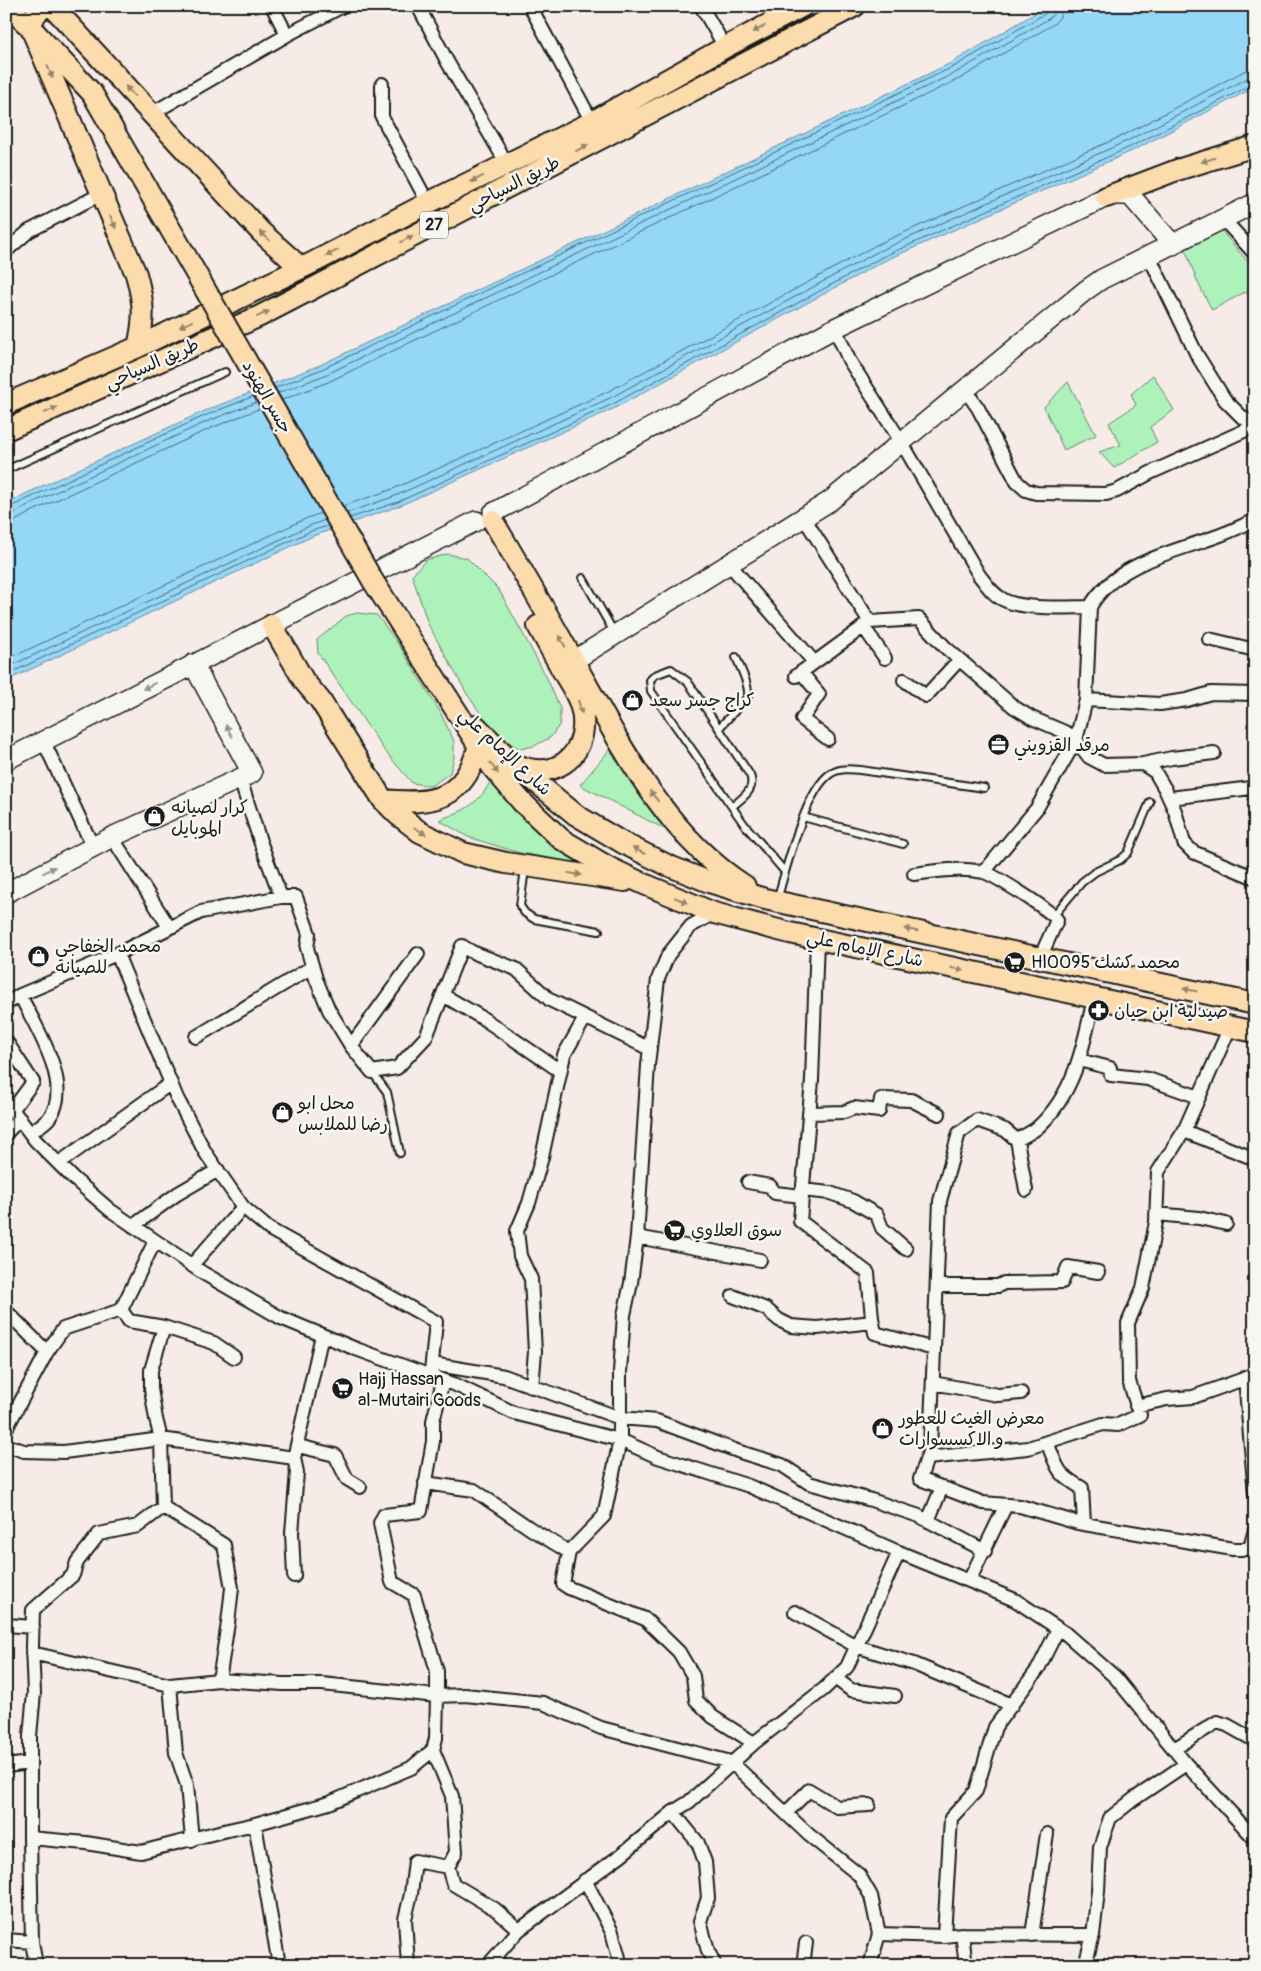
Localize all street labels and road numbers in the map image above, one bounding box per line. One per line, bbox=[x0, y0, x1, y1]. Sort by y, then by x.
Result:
street label: طريق السياحي bbox=[464, 151, 566, 221]
road number: 27 bbox=[420, 212, 448, 238]
street label: طريق السياحي bbox=[101, 333, 204, 399]
street label: جسر الهنود bbox=[237, 356, 297, 438]
street label: شارع الإمام علي bbox=[451, 703, 556, 804]
street label: شارع الإمام علي bbox=[804, 925, 925, 976]

